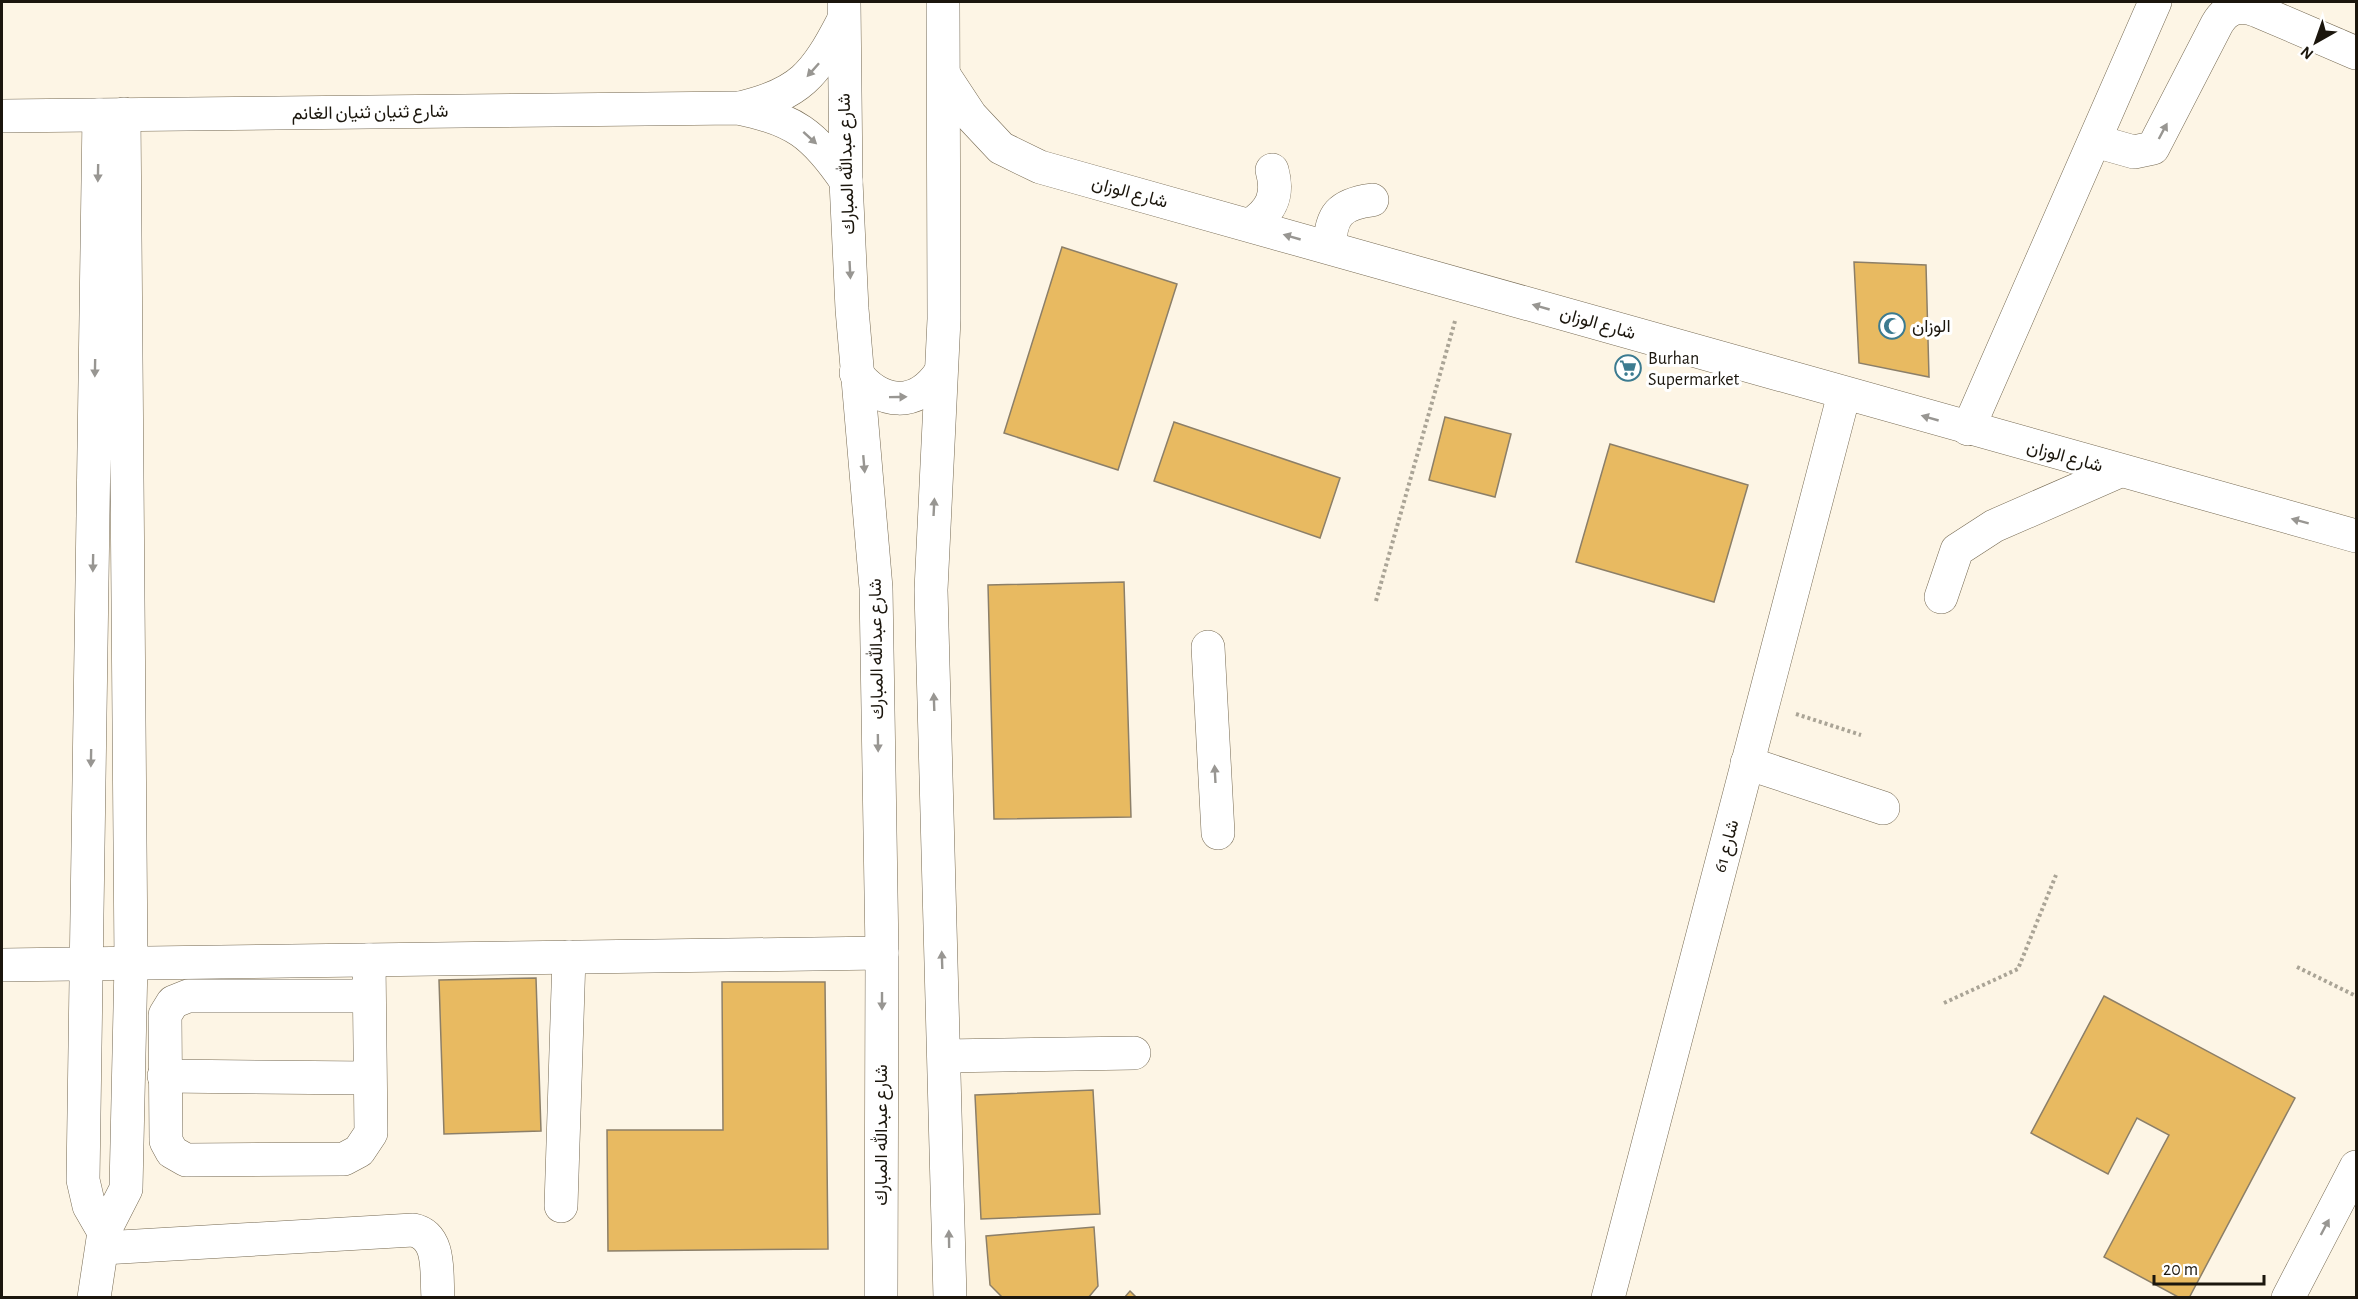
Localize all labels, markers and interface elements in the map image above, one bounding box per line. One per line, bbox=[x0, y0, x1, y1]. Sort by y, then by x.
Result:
north arrow bbox=[2286, 12, 2346, 72]
text: N bbox=[2298, 43, 2316, 62]
one-way arrow bbox=[806, 63, 820, 78]
street label: شارع عبدالله المبارك bbox=[833, 93, 860, 235]
street label: شارع ثنيان ثنيان الغانم bbox=[291, 103, 449, 125]
one-way arrow bbox=[2157, 122, 2167, 140]
one-way arrow bbox=[802, 131, 817, 144]
one-way arrow bbox=[93, 164, 103, 183]
street label: شارع الوزان bbox=[1089, 174, 1170, 214]
one-way arrow bbox=[1283, 232, 1301, 241]
one-way arrow bbox=[845, 260, 854, 279]
one-way arrow bbox=[1532, 301, 1550, 311]
street label: شارع الوزان bbox=[1557, 305, 1638, 345]
mosque icon: الوزان bbox=[1877, 311, 1907, 341]
place label: الوزان bbox=[1912, 318, 1951, 337]
place label: Burhan Supermarket bbox=[1648, 350, 1740, 389]
supermarket icon: Burhan Supermarket bbox=[1613, 353, 1643, 383]
one-way arrow bbox=[91, 359, 100, 378]
one-way arrow bbox=[889, 392, 908, 402]
one-way arrow bbox=[1921, 413, 1939, 422]
street label: شارع الوزان bbox=[2024, 438, 2105, 478]
one-way arrow bbox=[859, 455, 869, 474]
one-way arrow bbox=[930, 498, 939, 517]
one-way arrow bbox=[2291, 515, 2309, 525]
one-way arrow bbox=[88, 554, 98, 573]
street label: شارع عبدالله المبارك bbox=[864, 578, 889, 720]
one-way arrow bbox=[930, 693, 939, 712]
one-way arrow bbox=[874, 733, 883, 752]
one-way arrow bbox=[86, 749, 96, 768]
one-way arrow bbox=[1210, 765, 1219, 784]
street label: شارع 61 bbox=[1711, 818, 1745, 875]
one-way arrow bbox=[938, 951, 947, 970]
one-way arrow bbox=[877, 991, 887, 1010]
street label: شارع عبدالله المبارك bbox=[870, 1064, 893, 1206]
one-way arrow bbox=[2320, 1218, 2330, 1235]
one-way arrow bbox=[944, 1230, 954, 1249]
scale bar bbox=[2154, 1248, 2264, 1286]
text: 20 m bbox=[2163, 1261, 2198, 1279]

